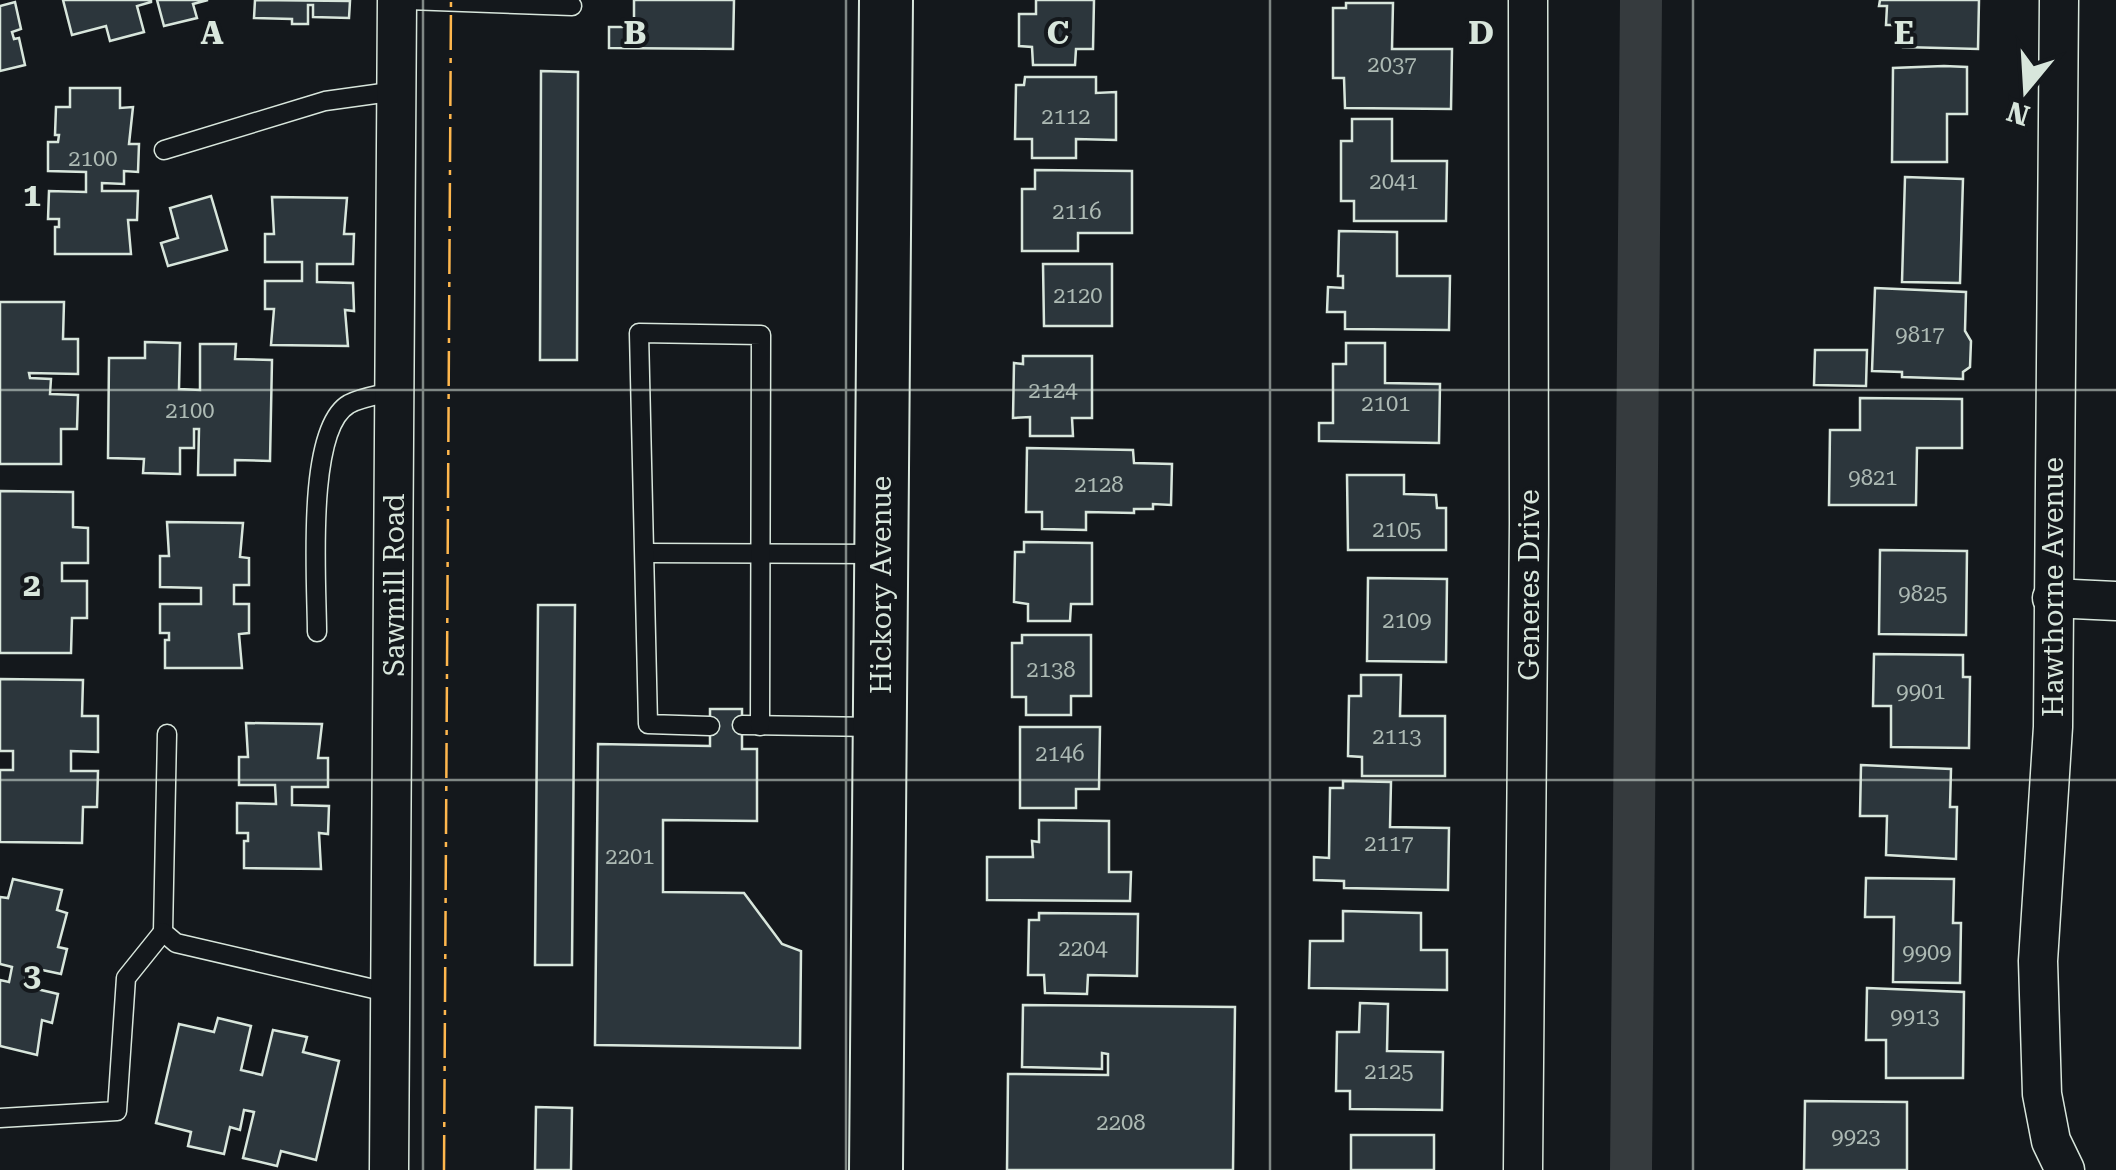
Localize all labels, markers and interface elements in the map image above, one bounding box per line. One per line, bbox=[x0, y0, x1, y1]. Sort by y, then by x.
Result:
text: A bbox=[200, 14, 224, 52]
text: B bbox=[623, 14, 647, 52]
text: C bbox=[1047, 14, 1069, 52]
text: D bbox=[1468, 14, 1494, 52]
text: E bbox=[1894, 14, 1914, 52]
north arrow bbox=[1976, 40, 2076, 140]
house number: 2037 bbox=[1367, 52, 1417, 77]
text: N bbox=[2003, 94, 2034, 132]
house number: 2112 bbox=[1041, 104, 1091, 129]
house number: 2100 bbox=[68, 146, 118, 171]
house number: 2041 bbox=[1369, 169, 1419, 194]
text: 1 bbox=[23, 176, 41, 214]
house number: 2116 bbox=[1052, 199, 1102, 224]
house number: 2120 bbox=[1053, 283, 1103, 308]
house number: 9817 bbox=[1895, 322, 1945, 347]
house number: 2124 bbox=[1028, 378, 1078, 403]
house number: 2101 bbox=[1361, 391, 1411, 416]
house number: 2100 bbox=[165, 398, 215, 423]
street label: Hawthorne Avenue bbox=[2037, 457, 2070, 717]
house number: 9821 bbox=[1848, 465, 1898, 490]
house number: 2128 bbox=[1074, 472, 1124, 497]
street label: Hickory Avenue bbox=[865, 476, 898, 694]
street label: Generes Drive bbox=[1513, 489, 1546, 681]
street label: Sawmill Road bbox=[378, 493, 411, 677]
house number: 2105 bbox=[1372, 517, 1422, 542]
text: 2 bbox=[23, 566, 41, 604]
house number: 9825 bbox=[1898, 581, 1948, 606]
house number: 2109 bbox=[1382, 608, 1432, 633]
house number: 2138 bbox=[1026, 657, 1076, 682]
house number: 9901 bbox=[1896, 679, 1946, 704]
house number: 2113 bbox=[1372, 724, 1422, 749]
house number: 2146 bbox=[1035, 741, 1085, 766]
house number: 2117 bbox=[1364, 831, 1414, 856]
house number: 2201 bbox=[605, 844, 655, 869]
house number: 2204 bbox=[1058, 936, 1108, 961]
house number: 9909 bbox=[1902, 940, 1952, 965]
text: 3 bbox=[23, 956, 41, 994]
house number: 9913 bbox=[1890, 1004, 1940, 1029]
house number: 2125 bbox=[1364, 1059, 1414, 1084]
house number: 2208 bbox=[1096, 1110, 1146, 1135]
house number: 9923 bbox=[1831, 1124, 1881, 1149]

